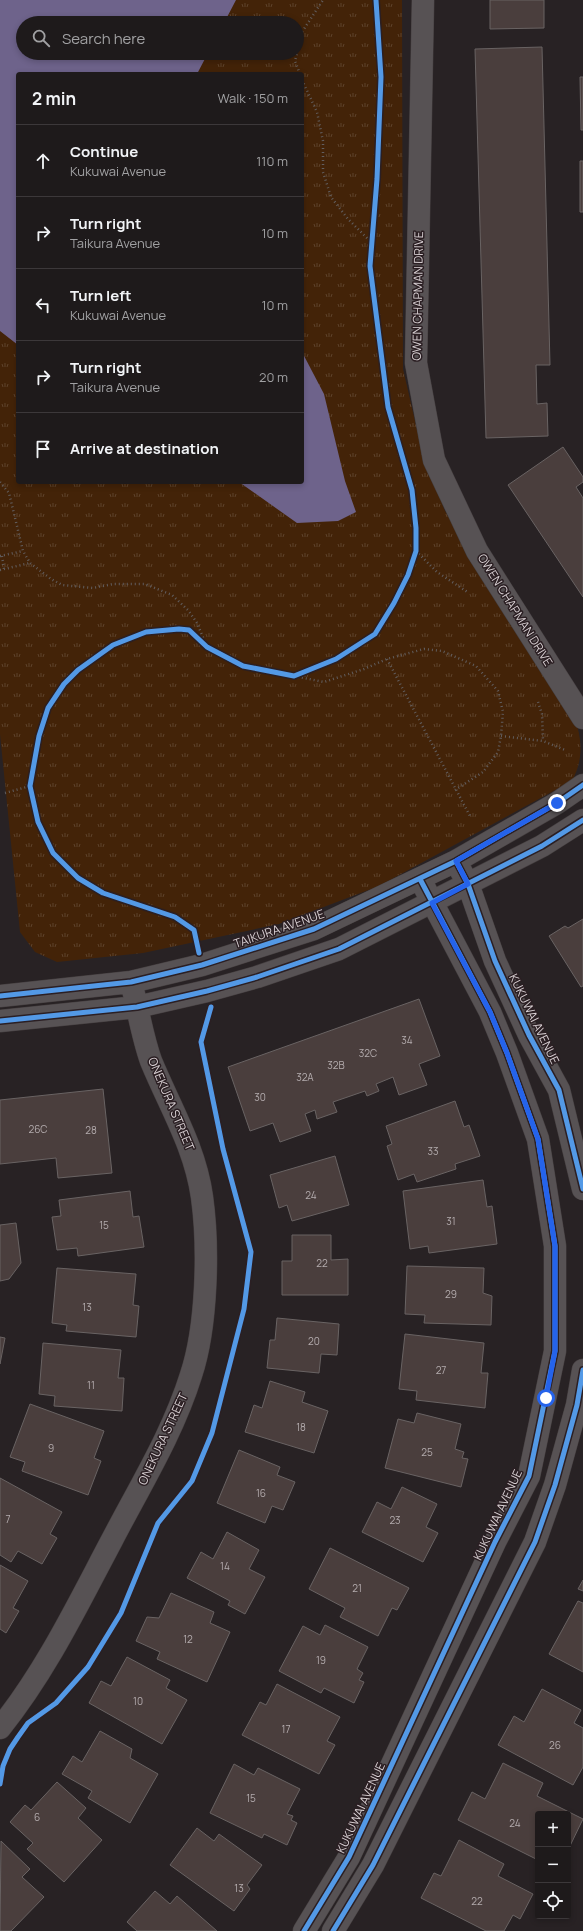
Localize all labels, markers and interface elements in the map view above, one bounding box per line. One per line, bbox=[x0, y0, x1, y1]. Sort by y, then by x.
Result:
search box bbox=[16, 16, 304, 60]
icon: search bbox=[30, 27, 52, 49]
text: Search here bbox=[62, 28, 145, 49]
text: 2 min bbox=[32, 87, 76, 110]
text: Walk · 150 m bbox=[217, 89, 288, 107]
text: Continue bbox=[70, 141, 138, 162]
icon: ahead bbox=[32, 150, 54, 172]
text: 110 m bbox=[256, 152, 288, 170]
text: Kukuwai Avenue bbox=[70, 162, 166, 180]
text: Turn right bbox=[70, 213, 141, 234]
icon: right bbox=[32, 222, 54, 244]
text: 10 m bbox=[261, 224, 288, 242]
street label: OWEN CHAPMAN DRIVE bbox=[408, 231, 427, 361]
text: Taikura Avenue bbox=[70, 234, 160, 252]
text: Turn left bbox=[70, 285, 132, 306]
icon: left bbox=[32, 294, 54, 316]
text: 10 m bbox=[261, 296, 288, 314]
text: Kukuwai Avenue bbox=[70, 306, 166, 324]
text: Turn right bbox=[70, 357, 141, 378]
icon: right bbox=[32, 366, 54, 388]
text: 20 m bbox=[259, 368, 288, 386]
text: Taikura Avenue bbox=[70, 378, 160, 396]
icon: arrive bbox=[32, 438, 54, 460]
text: Arrive at destination bbox=[70, 438, 219, 459]
street label: OWEN CHAPMAN DRIVE bbox=[474, 550, 557, 669]
route end bbox=[548, 794, 566, 812]
street label: TAIKURA AVENUE bbox=[231, 905, 327, 952]
street label: KUKUWAI AVENUE bbox=[505, 971, 564, 1067]
house number: 34 bbox=[401, 1033, 413, 1047]
house number: 32C bbox=[359, 1046, 377, 1060]
street label: ONEKURA STREET bbox=[144, 1055, 199, 1154]
house number: 32B bbox=[327, 1058, 345, 1072]
house number: 32A bbox=[296, 1070, 314, 1084]
house number: 30 bbox=[254, 1090, 266, 1104]
house number: 26C bbox=[28, 1122, 48, 1136]
house number: 28 bbox=[85, 1123, 97, 1137]
house number: 33 bbox=[427, 1144, 439, 1158]
house number: 24 bbox=[305, 1188, 317, 1202]
house number: 31 bbox=[446, 1214, 456, 1228]
house number: 15 bbox=[99, 1218, 109, 1232]
house number: 22 bbox=[316, 1256, 328, 1270]
house number: 29 bbox=[445, 1287, 457, 1301]
house number: 13 bbox=[82, 1300, 92, 1314]
house number: 20 bbox=[308, 1334, 320, 1348]
house number: 27 bbox=[436, 1363, 446, 1377]
house number: 11 bbox=[87, 1378, 95, 1392]
street label: ONEKURA STREET bbox=[134, 1389, 192, 1488]
route start bbox=[537, 1389, 555, 1407]
house number: 18 bbox=[296, 1420, 306, 1434]
house number: 9 bbox=[48, 1441, 54, 1455]
house number: 25 bbox=[421, 1445, 433, 1459]
street label: KUKUWAI AVENUE bbox=[469, 1466, 526, 1563]
house number: 16 bbox=[256, 1486, 266, 1500]
house number: 7 bbox=[5, 1512, 11, 1526]
house number: 23 bbox=[389, 1513, 401, 1527]
house number: 14 bbox=[220, 1559, 230, 1573]
house number: 21 bbox=[352, 1581, 362, 1595]
house number: 12 bbox=[183, 1632, 193, 1646]
house number: 19 bbox=[316, 1653, 326, 1667]
house number: 10 bbox=[133, 1694, 143, 1708]
house number: 17 bbox=[282, 1722, 290, 1736]
house number: 26 bbox=[549, 1738, 561, 1752]
street label: KUKUWAI AVENUE bbox=[332, 1759, 389, 1856]
house number: 15 bbox=[246, 1791, 256, 1805]
house number: 6 bbox=[34, 1810, 40, 1824]
map controls bbox=[535, 1811, 571, 1919]
button: + bbox=[535, 1811, 571, 1847]
house number: 24 bbox=[509, 1816, 521, 1830]
button: − bbox=[535, 1847, 571, 1883]
house number: 13 bbox=[234, 1881, 244, 1895]
button: locate bbox=[535, 1883, 571, 1919]
house number: 22 bbox=[471, 1894, 483, 1908]

